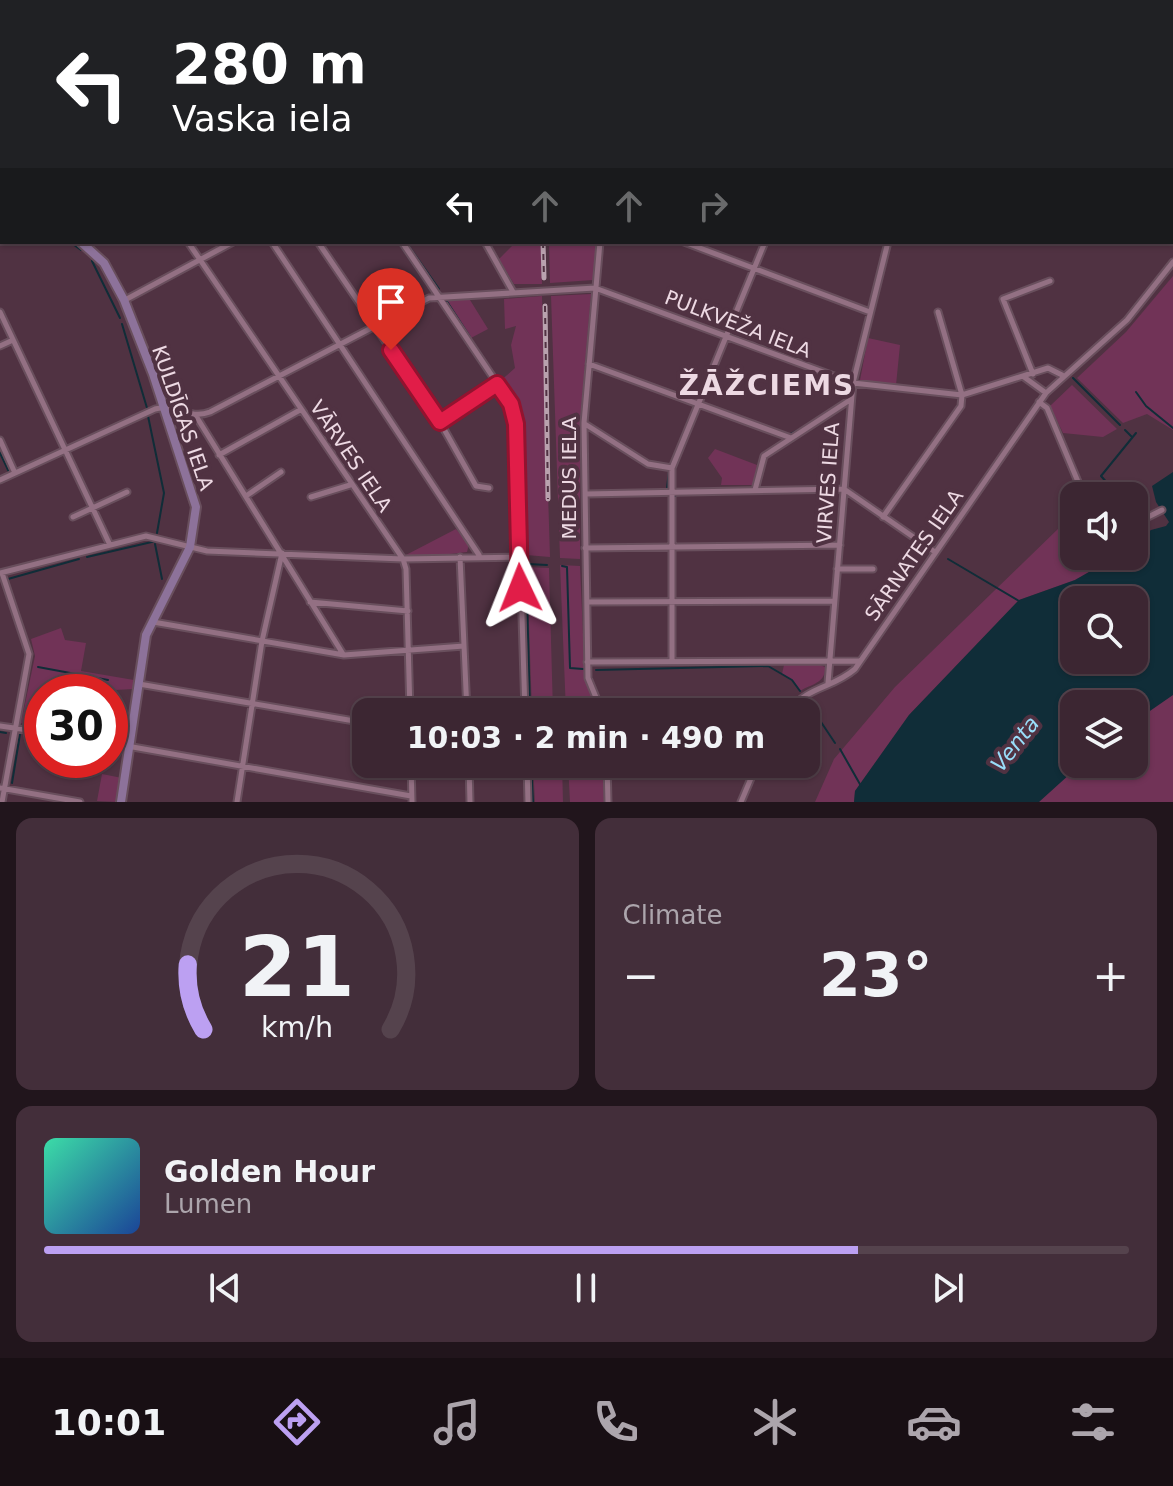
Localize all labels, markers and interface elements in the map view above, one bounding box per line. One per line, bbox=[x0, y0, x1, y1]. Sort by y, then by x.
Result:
text: 280 m bbox=[172, 31, 367, 96]
icon: left bbox=[40, 32, 144, 136]
text: Vaska iela bbox=[172, 98, 353, 139]
icon: left bbox=[439, 184, 483, 228]
icon: ahead bbox=[523, 184, 567, 228]
icon: ahead bbox=[607, 184, 651, 228]
icon: right bbox=[691, 184, 735, 228]
pin bbox=[357, 268, 425, 350]
icon: arrive bbox=[369, 280, 413, 324]
street label: PULKVEŽA IELA bbox=[661, 285, 815, 363]
street label: KULDĪGAS IELA bbox=[147, 342, 219, 494]
district label: ŽĀŽCIEMS bbox=[679, 368, 855, 402]
street label: VĀRVES IELA bbox=[305, 396, 397, 517]
street label: MEDUS IELA bbox=[557, 416, 581, 539]
street label: VIRVES IELA bbox=[812, 421, 844, 544]
map controls bbox=[1060, 482, 1148, 778]
button: sound bbox=[1060, 482, 1148, 570]
street label: SĀRNATES IELA bbox=[860, 484, 968, 625]
position arrow bbox=[478, 546, 562, 630]
button: search bbox=[1060, 586, 1148, 674]
speed limit sign: 30 bbox=[24, 674, 128, 778]
button: layers bbox=[1060, 690, 1148, 778]
water label: Venta bbox=[986, 711, 1044, 777]
text: 10:03 · 2 min · 490 m bbox=[407, 720, 765, 755]
text: Climate bbox=[623, 900, 723, 930]
text: 21 bbox=[239, 919, 355, 1016]
text: 23° bbox=[819, 940, 933, 1010]
text: − bbox=[623, 950, 659, 1001]
text: + bbox=[1092, 950, 1129, 1001]
text: km/h bbox=[261, 1010, 333, 1044]
text: Golden Hour bbox=[164, 1154, 375, 1189]
text: Lumen bbox=[164, 1189, 252, 1219]
icon: previous bbox=[203, 1266, 247, 1310]
icon: pause bbox=[564, 1266, 608, 1310]
icon: next bbox=[926, 1266, 970, 1310]
icon: directions bbox=[269, 1394, 325, 1450]
icon: music bbox=[429, 1394, 485, 1450]
icon: phone bbox=[588, 1394, 644, 1450]
icon: climate bbox=[747, 1394, 803, 1450]
icon: car bbox=[906, 1394, 962, 1450]
icon: filters bbox=[1065, 1394, 1121, 1450]
text: 10:01 bbox=[52, 1402, 166, 1443]

